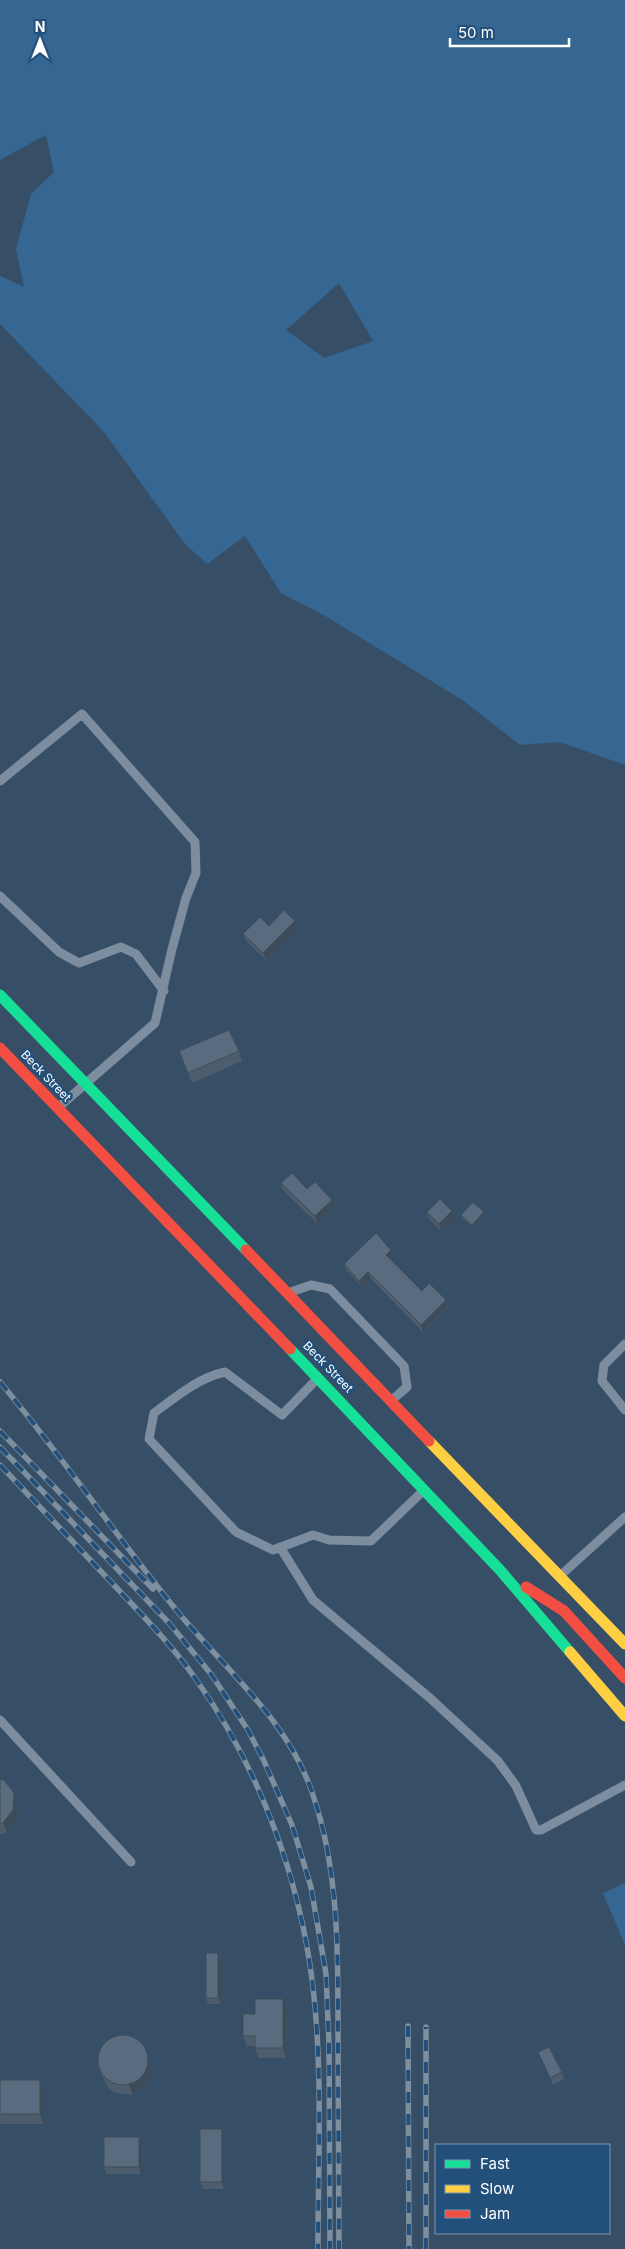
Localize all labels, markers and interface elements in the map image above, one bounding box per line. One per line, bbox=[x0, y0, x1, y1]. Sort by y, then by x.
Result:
north arrow bbox=[15, 15, 65, 65]
scale bar bbox=[450, 15, 569, 47]
text: N bbox=[35, 18, 45, 35]
text: 50 m bbox=[458, 23, 494, 42]
street label: Beck Street bbox=[18, 1047, 75, 1104]
street label: Beck Street bbox=[300, 1338, 357, 1395]
legend bbox=[435, 2144, 610, 2234]
text: Fast bbox=[480, 2154, 510, 2173]
text: Slow bbox=[480, 2179, 514, 2198]
text: Jam bbox=[480, 2204, 510, 2223]

